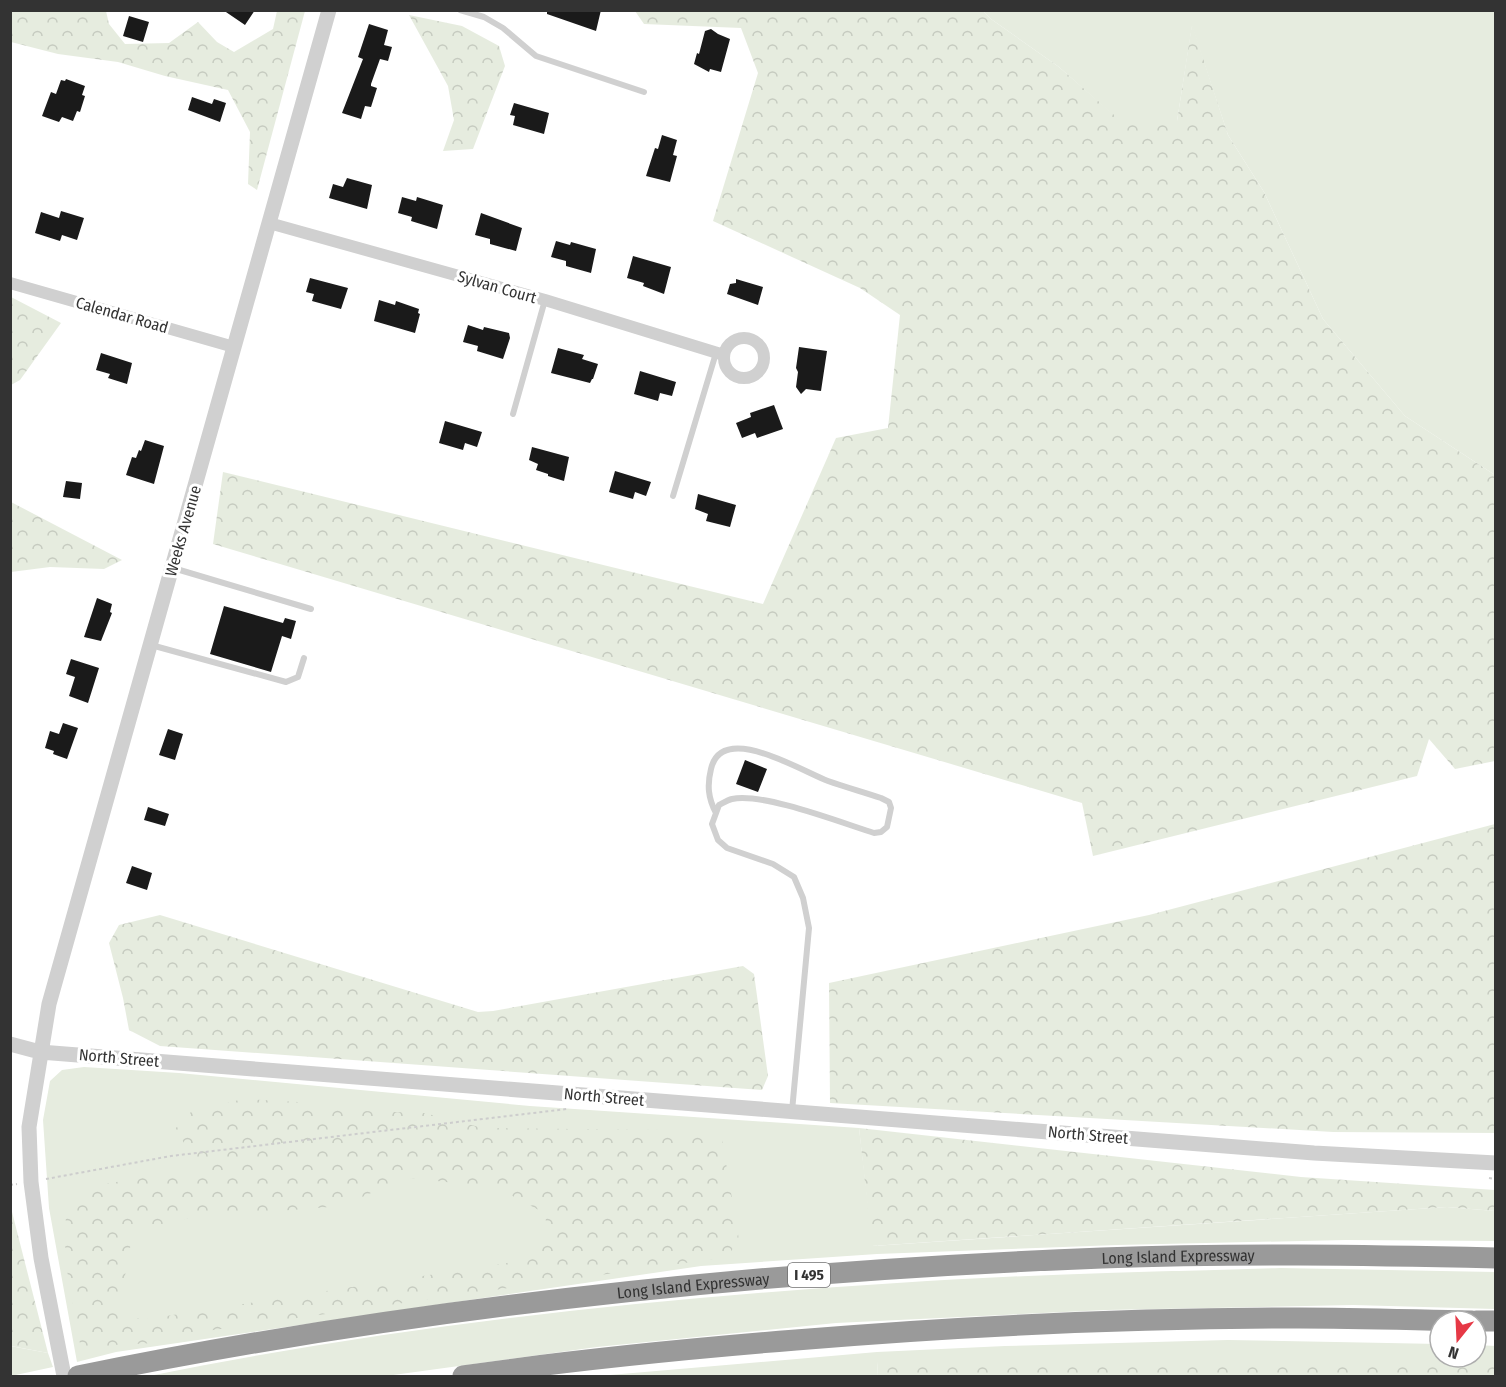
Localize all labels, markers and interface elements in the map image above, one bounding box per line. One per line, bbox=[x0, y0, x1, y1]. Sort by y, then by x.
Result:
street label: Sylvan Court bbox=[455, 267, 539, 308]
street label: Calendar Road bbox=[74, 293, 170, 337]
street label: Weeks Avenue bbox=[161, 483, 205, 579]
street label: North Street bbox=[78, 1045, 161, 1071]
street label: North Street bbox=[563, 1084, 646, 1110]
street label: North Street bbox=[1047, 1122, 1130, 1148]
street label: Long Island Expressway bbox=[1101, 1245, 1256, 1268]
road number: I 495 bbox=[788, 1263, 830, 1287]
street label: Long Island Expressway bbox=[616, 1269, 771, 1302]
north arrow bbox=[1428, 1309, 1488, 1369]
text: N bbox=[1446, 1342, 1461, 1363]

